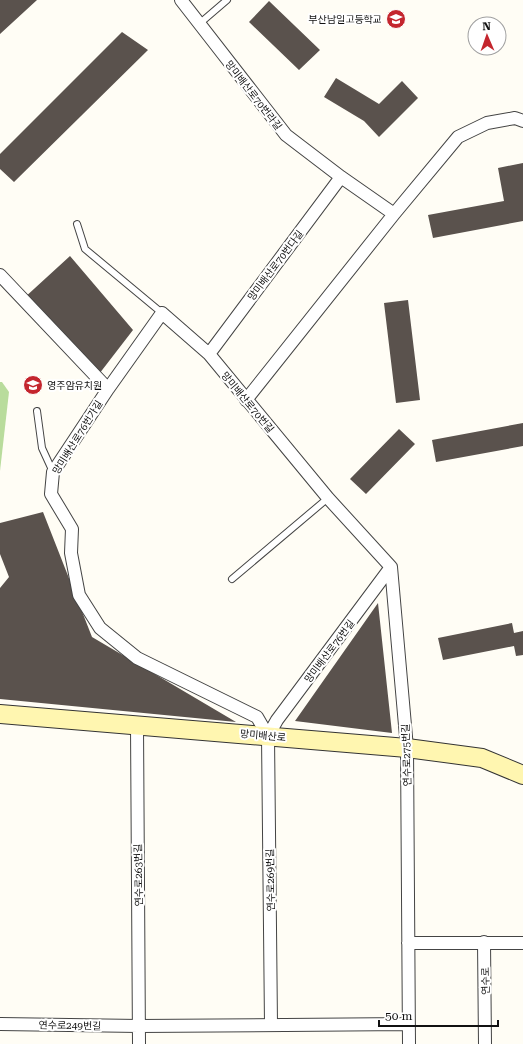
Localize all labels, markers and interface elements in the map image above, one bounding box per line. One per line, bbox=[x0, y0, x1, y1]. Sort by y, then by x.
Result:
school or university icon: 부산남일고등학교 bbox=[385, 8, 407, 30]
place label: 부산남일고등학교 bbox=[308, 14, 382, 25]
north arrow bbox=[467, 16, 507, 56]
text: N bbox=[482, 20, 492, 33]
street label: 망미배산로70번라길 bbox=[223, 59, 284, 132]
street label: 망미배산로70번다길 bbox=[245, 228, 305, 302]
street label: 망미배산로70번길 bbox=[219, 370, 276, 435]
school or university icon: 영주암유치원 bbox=[22, 374, 44, 396]
place label: 영주암유치원 bbox=[47, 380, 102, 391]
street label: 망미배산로76번가길 bbox=[50, 398, 105, 476]
street label: 망미배산로76번길 bbox=[302, 618, 357, 685]
street label: 연수로275번길 bbox=[400, 723, 413, 787]
street label: 망미배산로 bbox=[240, 728, 286, 743]
street label: 연수로263번길 bbox=[132, 843, 145, 906]
street label: 연수로269번길 bbox=[264, 848, 277, 911]
street label: 연수로 bbox=[480, 967, 491, 995]
scale bar bbox=[379, 1002, 498, 1028]
text: 50 m bbox=[385, 1009, 412, 1023]
street label: 연수로249번길 bbox=[38, 1019, 101, 1032]

